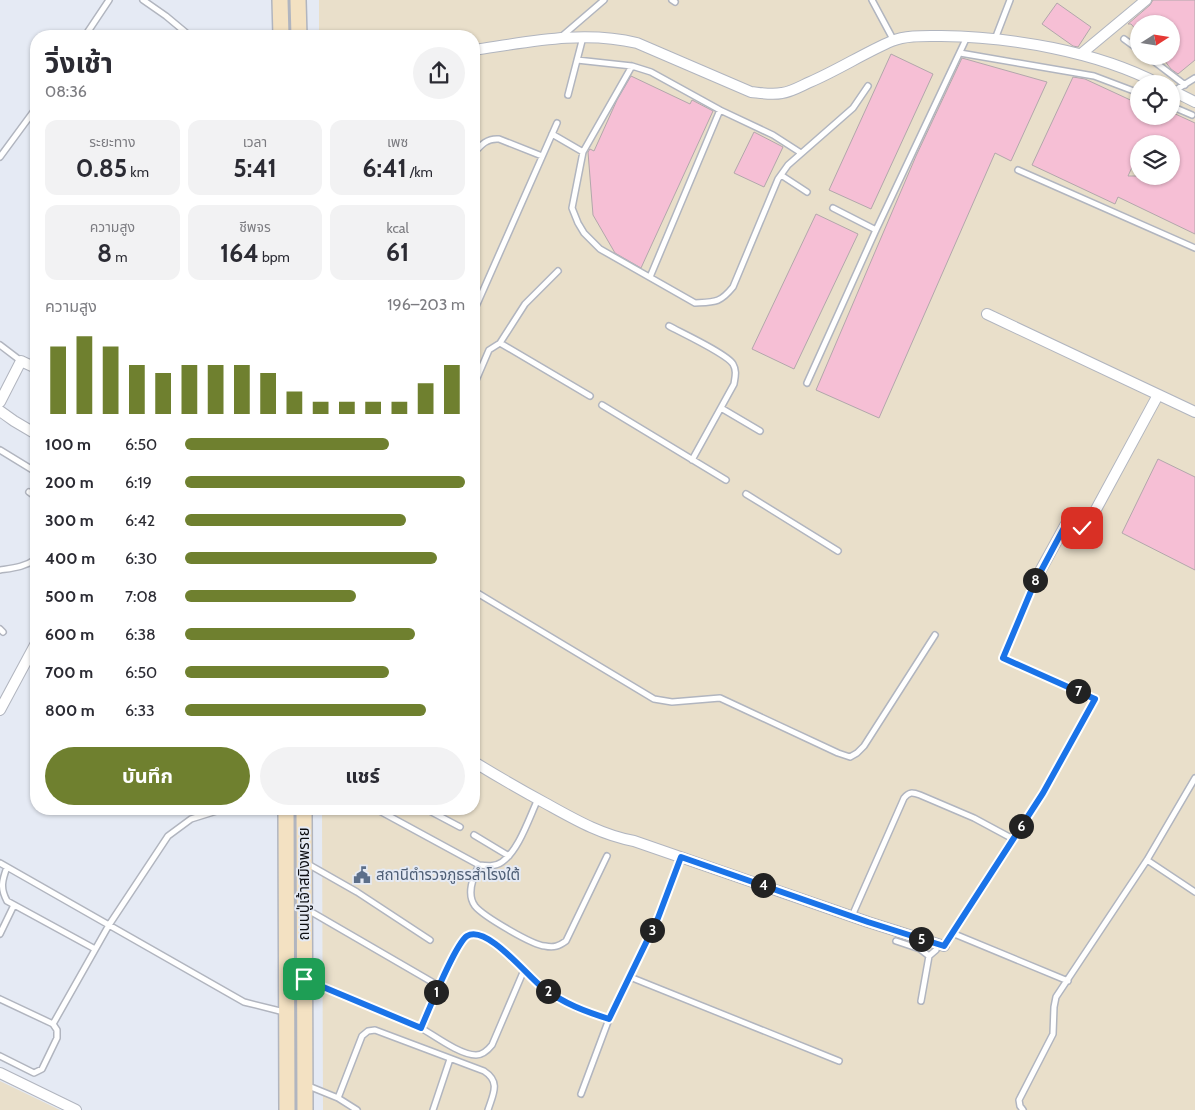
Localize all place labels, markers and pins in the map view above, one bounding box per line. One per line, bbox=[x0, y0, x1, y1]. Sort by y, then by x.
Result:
pin bbox=[1061, 507, 1103, 549]
pin: 8 bbox=[1022, 568, 1048, 592]
pin: 7 bbox=[1066, 678, 1090, 704]
pin: 6 bbox=[1008, 814, 1034, 838]
public building icon: สถานีตำรวจภูธรสำโรงใต้ bbox=[352, 865, 372, 885]
place label: สถานีตำรวจภูธรสำโรงใต้ bbox=[376, 866, 520, 884]
pin: 4 bbox=[750, 872, 776, 898]
pin: 3 bbox=[640, 918, 664, 942]
pin: 5 bbox=[908, 926, 934, 952]
pin bbox=[283, 958, 325, 1000]
pin: 2 bbox=[536, 978, 560, 1004]
pin: 1 bbox=[424, 980, 448, 1004]

